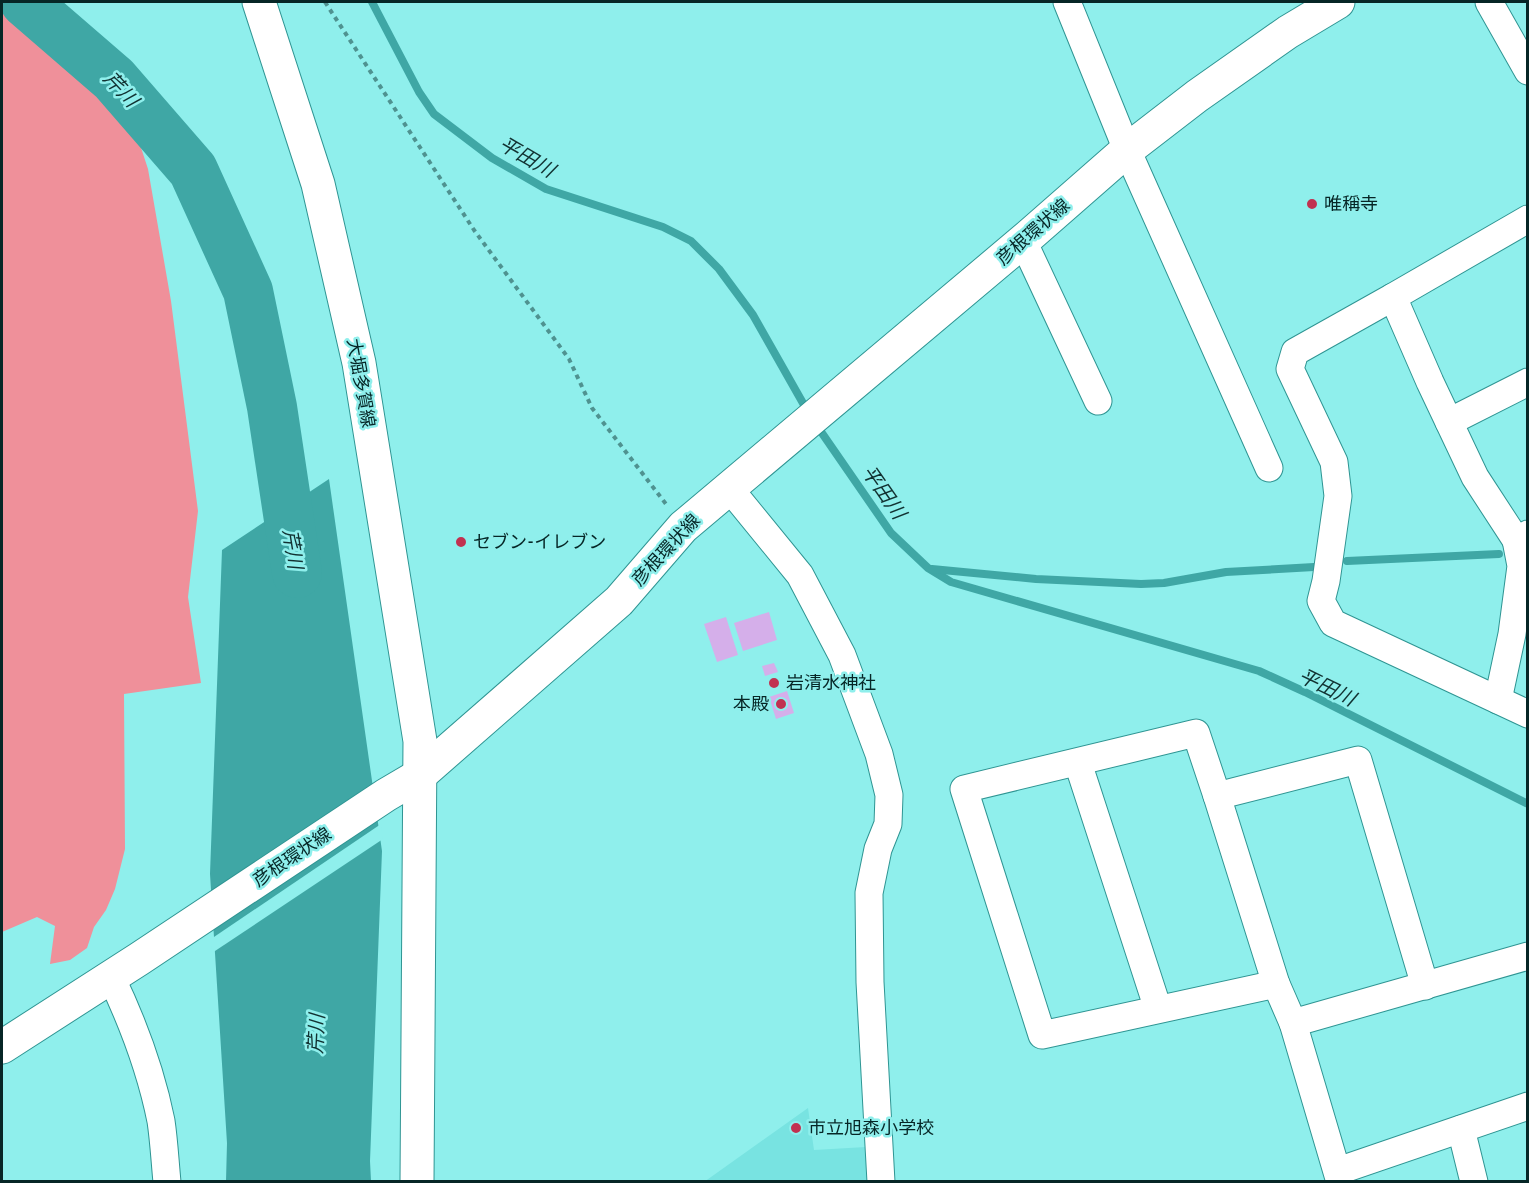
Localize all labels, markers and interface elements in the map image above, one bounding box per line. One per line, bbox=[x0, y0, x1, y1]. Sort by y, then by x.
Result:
water label: 芹川 bbox=[96, 67, 144, 115]
water label: 平田川 bbox=[494, 132, 560, 186]
place label: 唯稱寺 bbox=[1324, 194, 1378, 217]
street label: 彦根環状線 bbox=[992, 195, 1075, 271]
marker: 唯稱寺 bbox=[1305, 197, 1319, 211]
street label: 大堀多賀線 bbox=[340, 337, 379, 430]
water label: 平田川 bbox=[855, 461, 911, 527]
street label: 彦根環状線 bbox=[628, 510, 706, 592]
water label: 芹川 bbox=[275, 528, 307, 573]
place label: セブン-イレブン bbox=[473, 532, 606, 555]
marker: セブン-イレブン bbox=[454, 535, 468, 549]
water label: 平田川 bbox=[1293, 664, 1361, 715]
place label: 岩清水神社 bbox=[786, 673, 876, 696]
marker: 岩清水神社 bbox=[767, 676, 781, 690]
place label: 本殿 bbox=[733, 694, 769, 717]
marker: 本殿 bbox=[774, 697, 788, 711]
street label: 彦根環状線 bbox=[249, 824, 337, 893]
water label: 芹川 bbox=[304, 1011, 332, 1055]
place label: 市立旭森小学校 bbox=[808, 1118, 934, 1141]
marker: 市立旭森小学校 bbox=[789, 1121, 803, 1135]

